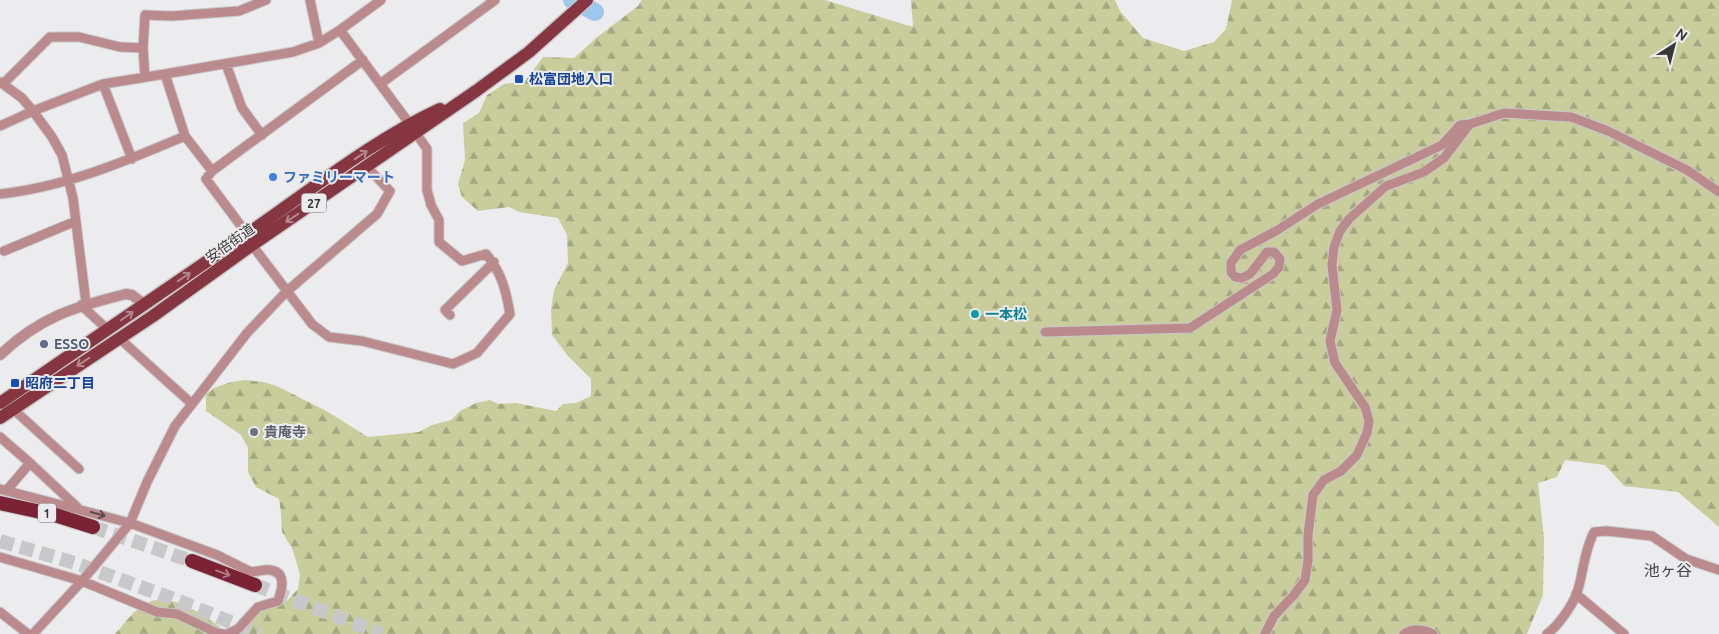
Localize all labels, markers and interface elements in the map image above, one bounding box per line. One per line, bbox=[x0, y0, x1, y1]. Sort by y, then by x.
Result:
north arrow bbox=[1649, 20, 1699, 70]
text: N bbox=[1673, 25, 1691, 44]
place label: 松富団地入口 bbox=[529, 71, 613, 87]
marker: 松富団地入口 bbox=[513, 73, 525, 85]
one-way arrow bbox=[354, 149, 368, 160]
place label: ファミリーマート bbox=[283, 169, 395, 185]
marker: ファミリーマート bbox=[267, 171, 279, 183]
road number: 27 bbox=[302, 194, 326, 212]
one-way arrow bbox=[285, 213, 299, 223]
street label: 安倍街道 bbox=[202, 220, 258, 266]
one-way arrow bbox=[177, 272, 191, 282]
place label: 一本松 bbox=[985, 306, 1027, 322]
marker: 一本松 bbox=[969, 308, 981, 320]
one-way arrow bbox=[119, 311, 133, 321]
place label: ESSO bbox=[54, 336, 89, 352]
marker: ESSO bbox=[38, 338, 50, 350]
one-way arrow bbox=[77, 357, 91, 367]
place label: 昭府二丁目 bbox=[25, 375, 95, 391]
marker: 昭府二丁目 bbox=[9, 377, 21, 389]
place label: 貴庵寺 bbox=[264, 424, 306, 440]
marker: 貴庵寺 bbox=[248, 426, 260, 438]
road number: 1 bbox=[38, 503, 56, 522]
one-way arrow bbox=[89, 510, 105, 520]
district label: 池ヶ谷 bbox=[1644, 561, 1692, 579]
one-way arrow bbox=[215, 569, 231, 578]

